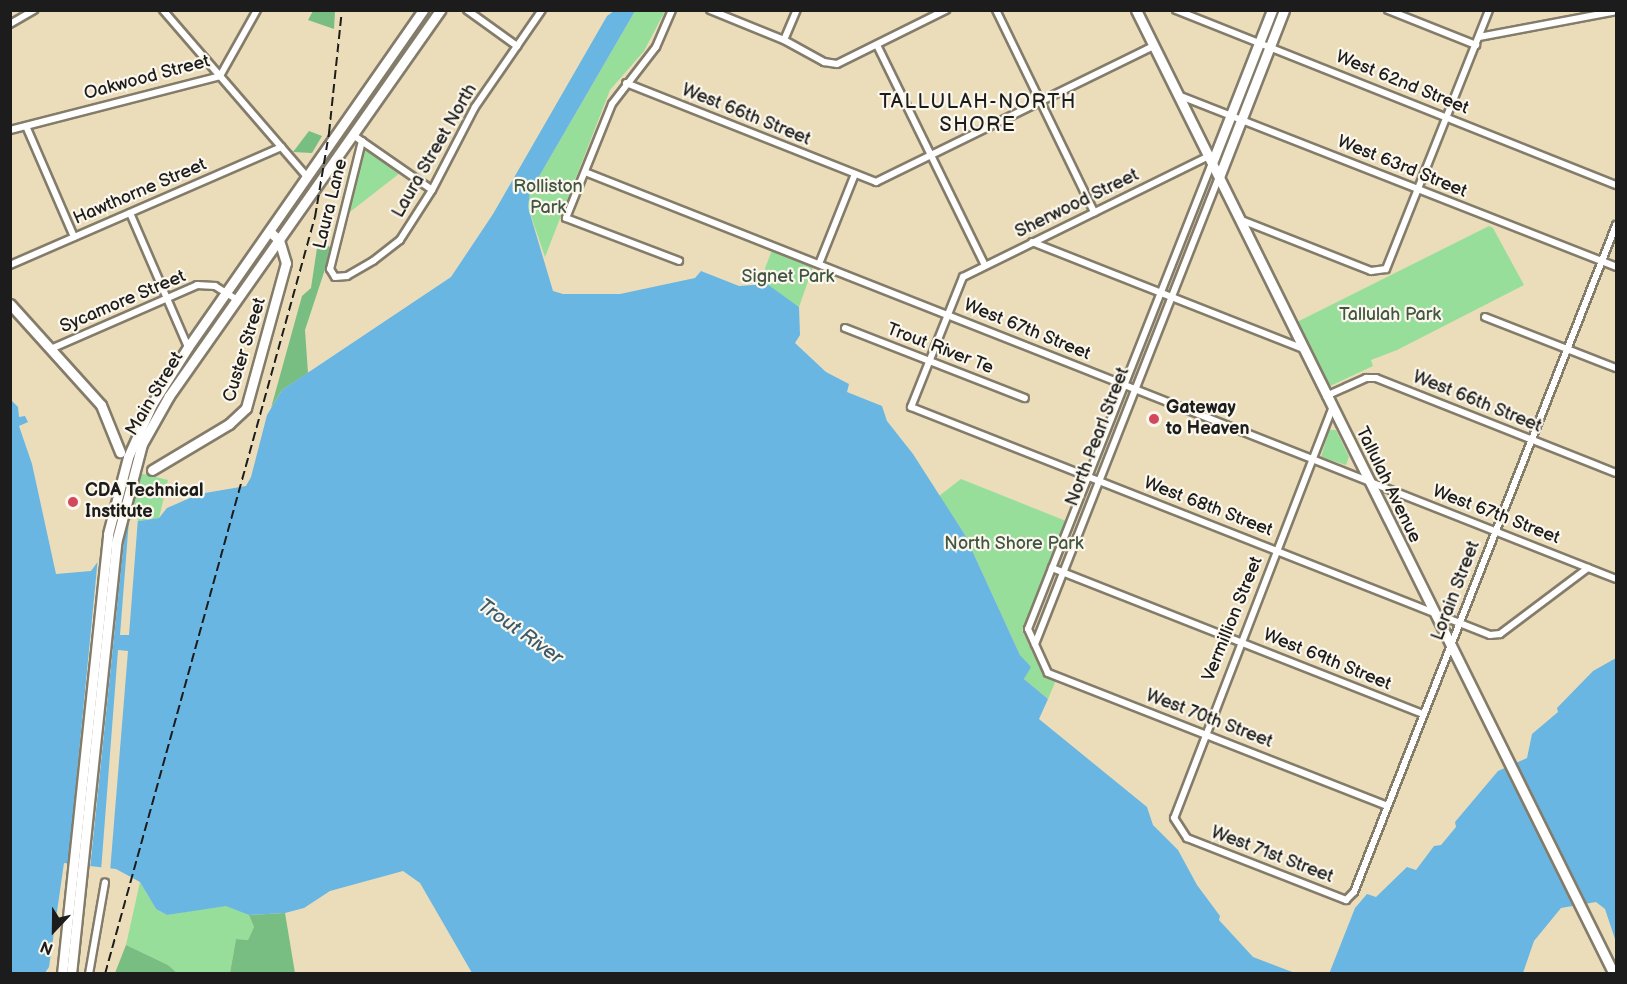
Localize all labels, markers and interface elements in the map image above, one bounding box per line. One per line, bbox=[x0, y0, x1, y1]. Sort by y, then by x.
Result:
street label: West 62nd Street bbox=[1332, 46, 1472, 120]
street label: Oakwood Street bbox=[82, 51, 212, 105]
street label: West 66th Street bbox=[678, 79, 814, 151]
street label: Laura Street North bbox=[388, 80, 482, 222]
district label: TALLULAH-NORTH SHORE bbox=[879, 91, 1077, 138]
street label: West 63rd Street bbox=[1334, 131, 1470, 203]
street label: Hawthorne Street bbox=[70, 154, 210, 230]
street label: Laura Lane bbox=[309, 157, 353, 251]
street label: Sherwood Street bbox=[1012, 165, 1142, 243]
park label: Rolliston Park bbox=[513, 177, 583, 219]
street label: Sycamore Street bbox=[57, 266, 189, 338]
park label: Signet Park bbox=[742, 266, 834, 288]
street label: Custer Street bbox=[219, 295, 271, 405]
street label: West 67th Street bbox=[960, 295, 1094, 365]
park label: Tallulah Park bbox=[1339, 304, 1441, 326]
street label: Trout River Te bbox=[883, 319, 997, 379]
street label: Main Street bbox=[121, 348, 189, 440]
street label: North Pearl Street bbox=[1062, 364, 1134, 510]
street label: West 66th Street bbox=[1409, 366, 1545, 438]
place label: Gateway to Heaven bbox=[1166, 398, 1249, 440]
marker: Gateway to Heaven bbox=[1147, 412, 1161, 426]
street label: Tallulah Avenue bbox=[1351, 423, 1425, 547]
street label: West 68th Street bbox=[1140, 472, 1276, 542]
place label: CDA Technical Institute bbox=[85, 481, 204, 524]
street label: West 67th Street bbox=[1429, 481, 1563, 549]
marker: CDA Technical Institute bbox=[66, 495, 80, 509]
park label: North Shore Park bbox=[944, 533, 1084, 555]
street label: Lorain Street bbox=[1427, 538, 1485, 644]
street label: Vermillion Street bbox=[1198, 553, 1268, 685]
water label: Trout River bbox=[473, 594, 567, 670]
street label: West 69th Street bbox=[1260, 624, 1394, 696]
street label: West 70th Street bbox=[1142, 685, 1276, 753]
street label: West 71st Street bbox=[1207, 822, 1337, 888]
north arrow bbox=[24, 900, 84, 960]
text: N bbox=[38, 936, 56, 958]

